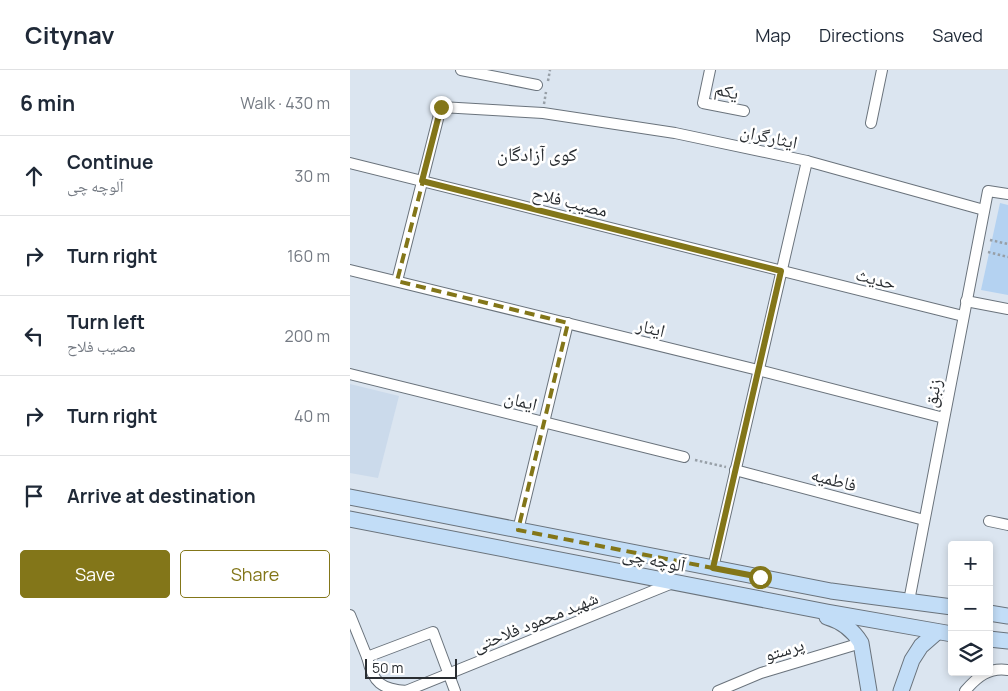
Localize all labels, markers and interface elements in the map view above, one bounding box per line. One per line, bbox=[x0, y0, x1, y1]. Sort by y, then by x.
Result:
text: Citynav bbox=[25, 18, 115, 51]
text: Map bbox=[755, 23, 791, 47]
text: Directions bbox=[819, 23, 904, 47]
text: Saved bbox=[932, 23, 983, 47]
street label: یکم bbox=[712, 75, 742, 106]
text: 6 min bbox=[20, 89, 75, 117]
text: Walk · 430 m bbox=[240, 92, 330, 114]
route end bbox=[430, 96, 453, 119]
street label: ایثارگران bbox=[738, 118, 800, 154]
district label: کوی آزادگان bbox=[497, 141, 577, 167]
text: Continue bbox=[67, 149, 153, 175]
icon: ahead bbox=[20, 162, 48, 190]
text: 30 m bbox=[295, 165, 330, 187]
text: آلوچه چی bbox=[67, 175, 123, 197]
street label: مصیب فلاح bbox=[529, 180, 610, 223]
icon: right bbox=[20, 242, 48, 270]
text: Turn right bbox=[67, 243, 157, 269]
text: 160 m bbox=[287, 245, 330, 267]
street label: حدیث bbox=[853, 261, 899, 295]
text: Turn left bbox=[67, 309, 145, 335]
street label: ایثار bbox=[633, 312, 668, 342]
icon: left bbox=[20, 322, 48, 350]
text: 200 m bbox=[285, 325, 330, 347]
text: مصیب فلاح bbox=[67, 335, 135, 357]
street label: زنبق bbox=[917, 377, 947, 409]
street label: ایمان bbox=[502, 384, 540, 416]
icon: right bbox=[20, 402, 48, 430]
text: Turn right bbox=[67, 403, 157, 429]
text: 40 m bbox=[294, 405, 330, 427]
street label: فاطمیه bbox=[809, 461, 859, 497]
icon: arrive bbox=[20, 482, 48, 510]
text: Arrive at destination bbox=[67, 483, 256, 509]
street label: آلوچه چی bbox=[621, 541, 688, 577]
map controls bbox=[948, 541, 993, 676]
button: + bbox=[948, 541, 993, 586]
button: Save bbox=[20, 550, 170, 598]
button: Share bbox=[180, 550, 330, 598]
route start bbox=[749, 566, 772, 589]
street label: شهید محمود فلاحتی bbox=[469, 585, 601, 657]
button: − bbox=[948, 586, 993, 631]
button: layers bbox=[948, 631, 993, 676]
street label: پرستو bbox=[761, 632, 807, 666]
scale bar bbox=[365, 656, 458, 679]
text: 50 m bbox=[372, 658, 403, 677]

